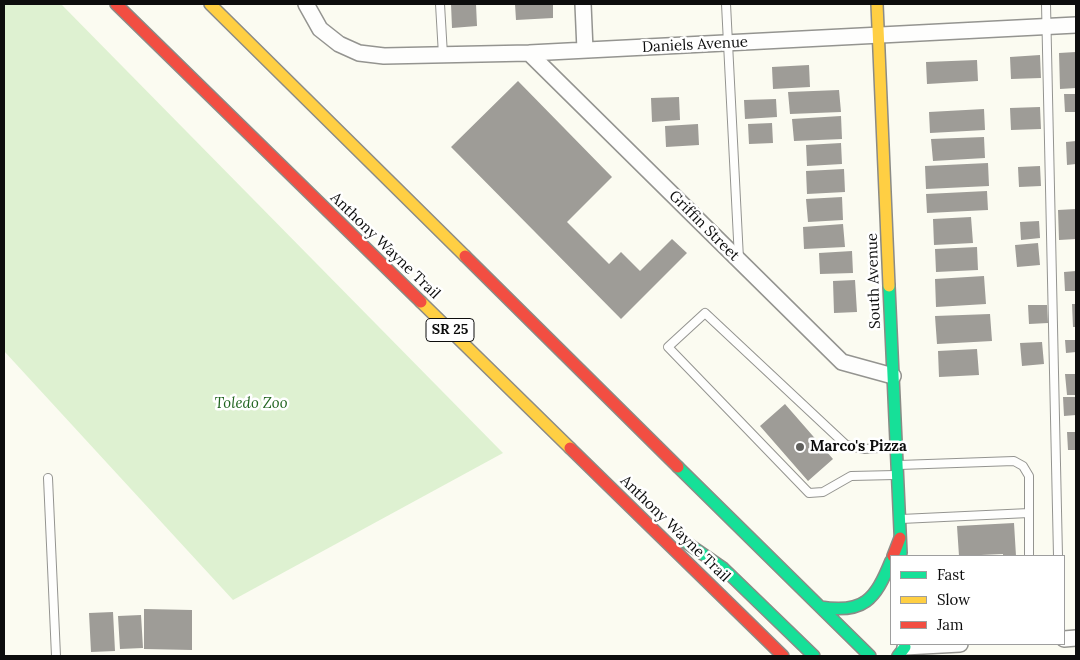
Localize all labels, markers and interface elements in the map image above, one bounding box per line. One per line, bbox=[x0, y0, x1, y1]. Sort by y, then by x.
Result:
street label: Daniels Avenue bbox=[642, 33, 748, 57]
street label: Griffin Street bbox=[665, 187, 743, 265]
street label: Anthony Wayne Trail bbox=[326, 189, 444, 303]
street label: South Avenue bbox=[863, 233, 885, 329]
road number: SR 25 bbox=[426, 318, 474, 342]
park label: Toledo Zoo bbox=[215, 395, 287, 413]
place label: Marco's Pizza bbox=[810, 438, 907, 456]
marker: Marco's Pizza bbox=[794, 441, 806, 453]
street label: Anthony Wayne Trail bbox=[616, 472, 734, 586]
legend bbox=[890, 555, 1065, 645]
text: Fast bbox=[937, 565, 965, 584]
text: Slow bbox=[937, 590, 970, 609]
text: Jam bbox=[937, 615, 964, 634]

